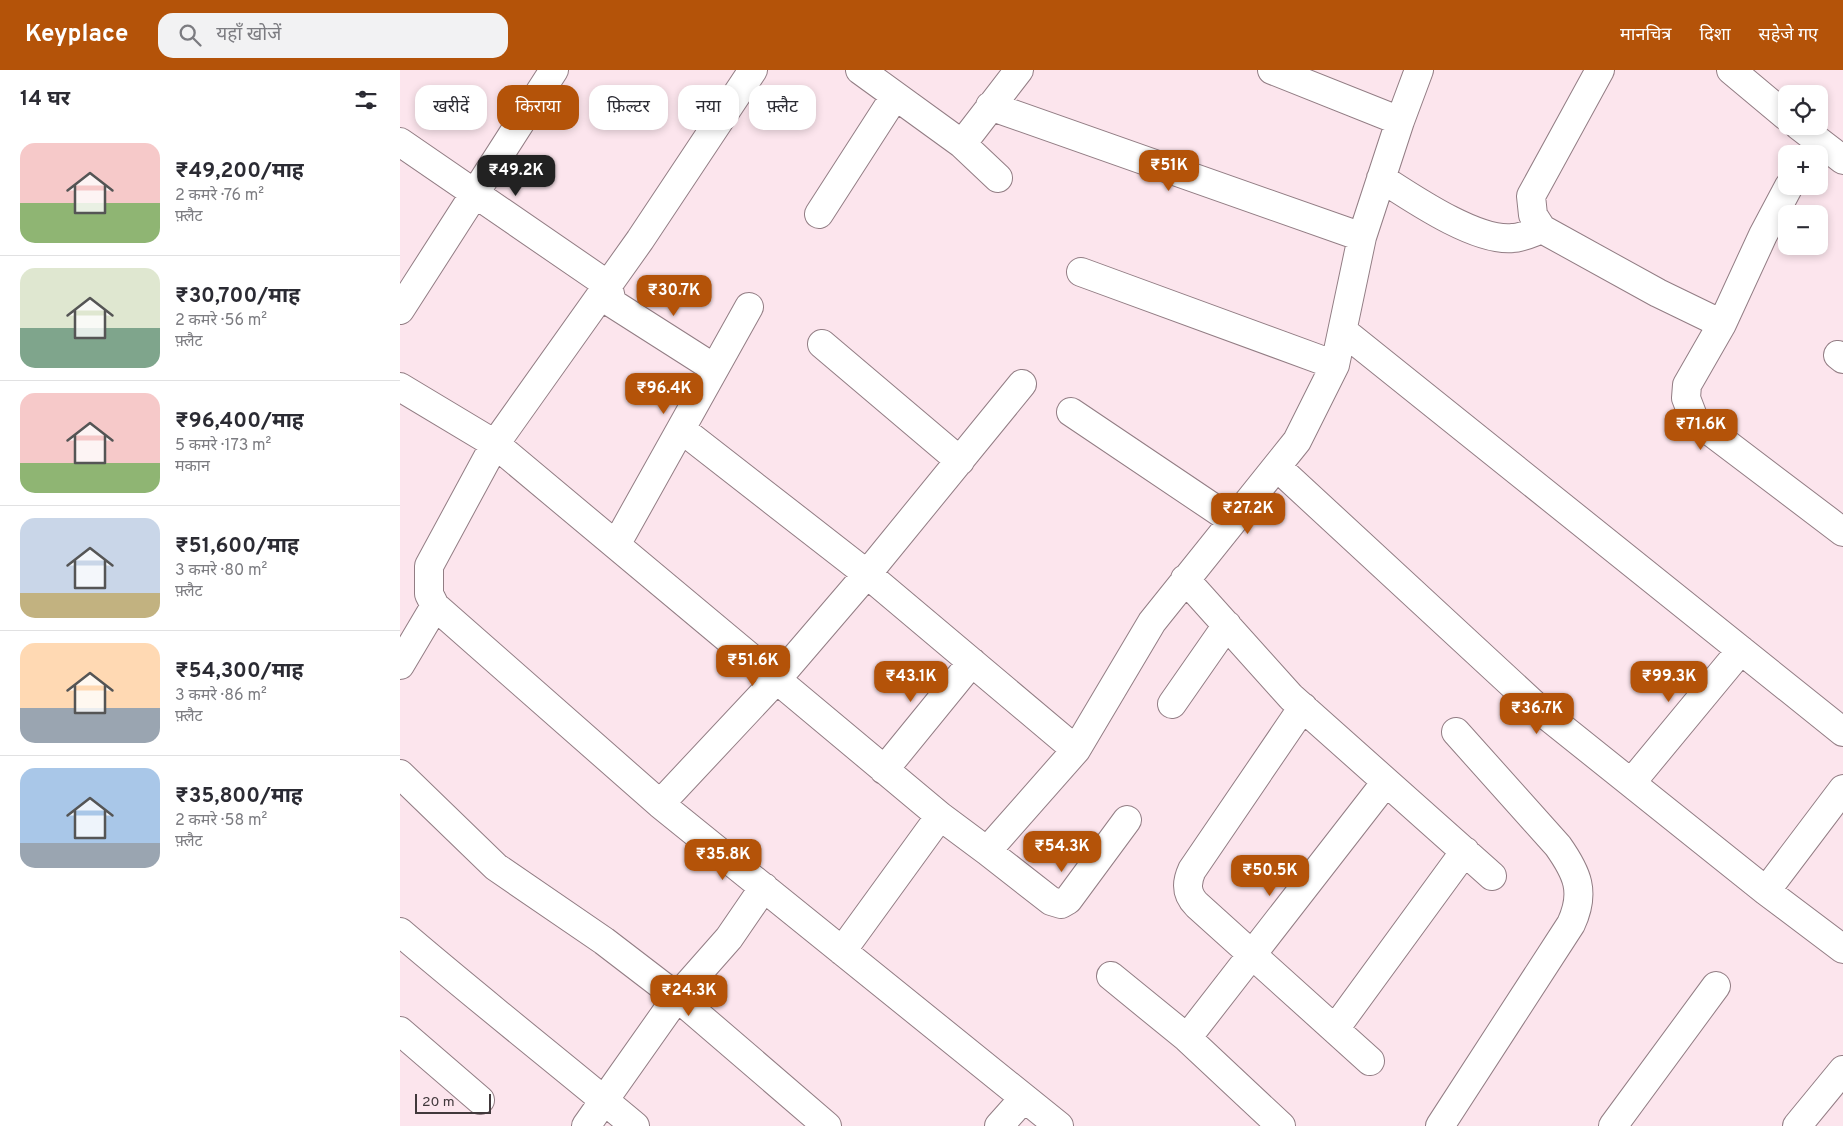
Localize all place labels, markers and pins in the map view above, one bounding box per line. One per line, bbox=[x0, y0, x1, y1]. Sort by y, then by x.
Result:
pin: ₹51K bbox=[1139, 150, 1199, 192]
pin: ₹49.2K bbox=[475, 154, 557, 197]
pin: ₹30.7K bbox=[633, 274, 715, 317]
pin: ₹96.4K bbox=[623, 372, 705, 415]
pin: ₹71.6K bbox=[1660, 408, 1742, 451]
pin: ₹27.2K bbox=[1207, 492, 1289, 535]
pin: ₹51.6K bbox=[712, 644, 794, 687]
pin: ₹43.1K bbox=[870, 660, 952, 703]
pin: ₹99.3K bbox=[1628, 660, 1710, 703]
pin: ₹36.7K bbox=[1496, 692, 1578, 735]
pin: ₹54.3K bbox=[1021, 830, 1103, 873]
pin: ₹35.8K bbox=[682, 838, 764, 881]
pin: ₹50.5K bbox=[1229, 854, 1311, 897]
pin: ₹24.3K bbox=[648, 974, 730, 1017]

